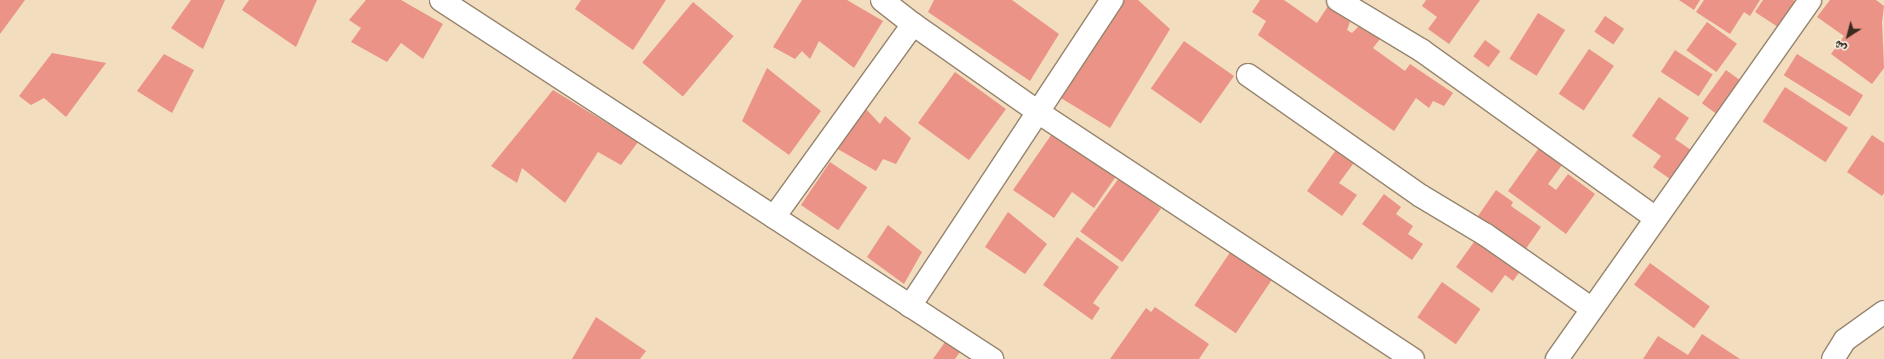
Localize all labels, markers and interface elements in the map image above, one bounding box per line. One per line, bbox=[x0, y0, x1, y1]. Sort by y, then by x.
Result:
north arrow bbox=[1828, 16, 1868, 56]
text: ش bbox=[1832, 37, 1849, 55]

